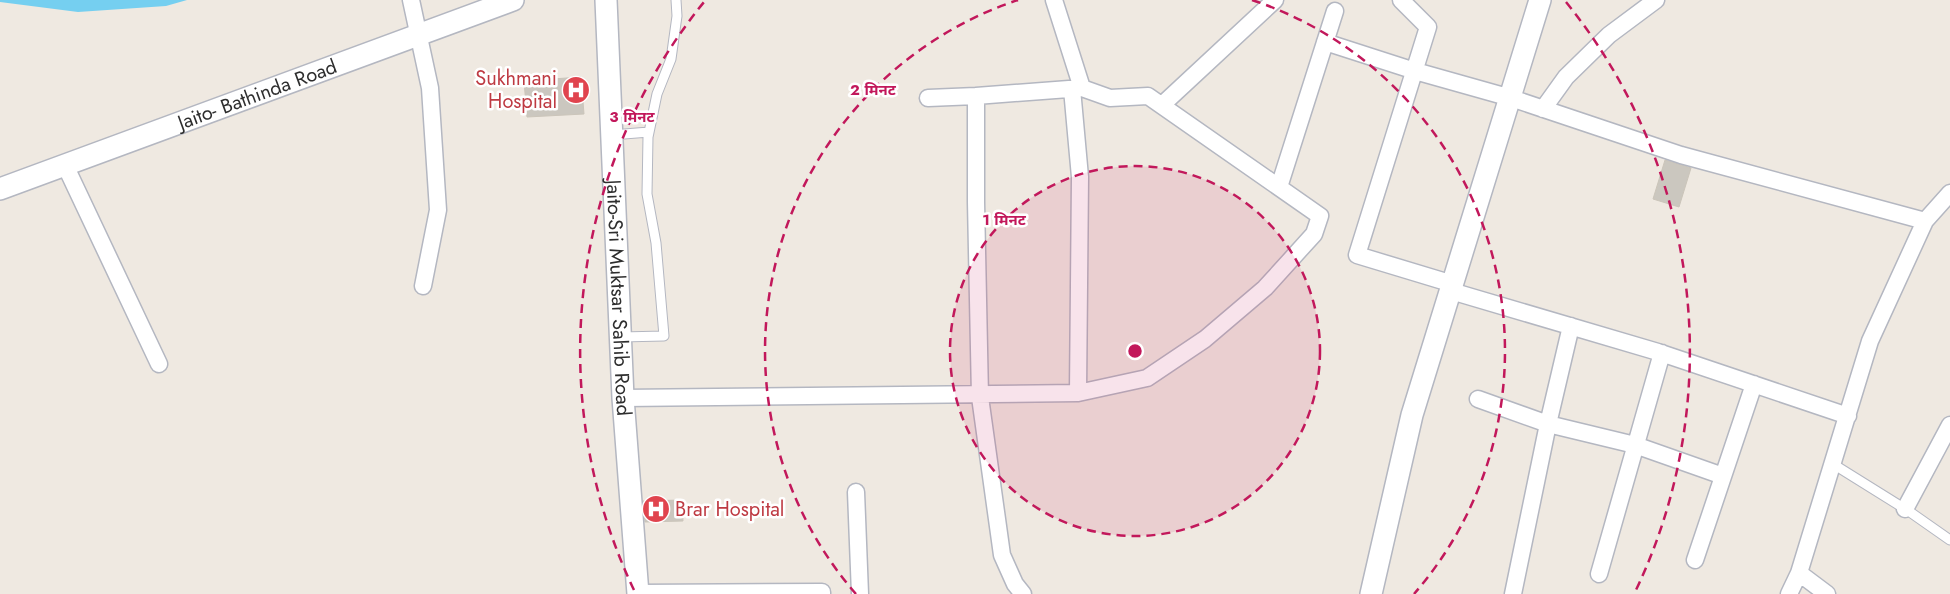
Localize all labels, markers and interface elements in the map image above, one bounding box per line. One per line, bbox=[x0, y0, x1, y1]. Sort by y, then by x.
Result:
street label: Jaito- Bathinda Road bbox=[171, 52, 341, 138]
place label: Sukhmani Hospital bbox=[475, 64, 557, 116]
hospital icon: Sukhmani Hospital bbox=[561, 75, 591, 105]
text: 2 मिनट bbox=[850, 79, 897, 101]
text: 3 मिनट bbox=[609, 106, 656, 128]
street label: Jaito-Sri Muktsar Sahib Road bbox=[599, 176, 638, 417]
text: 1 मिनट bbox=[982, 209, 1027, 231]
centre of rings bbox=[1126, 342, 1144, 360]
hospital icon: Brar Hospital bbox=[641, 494, 671, 524]
place label: Brar Hospital bbox=[675, 495, 784, 524]

